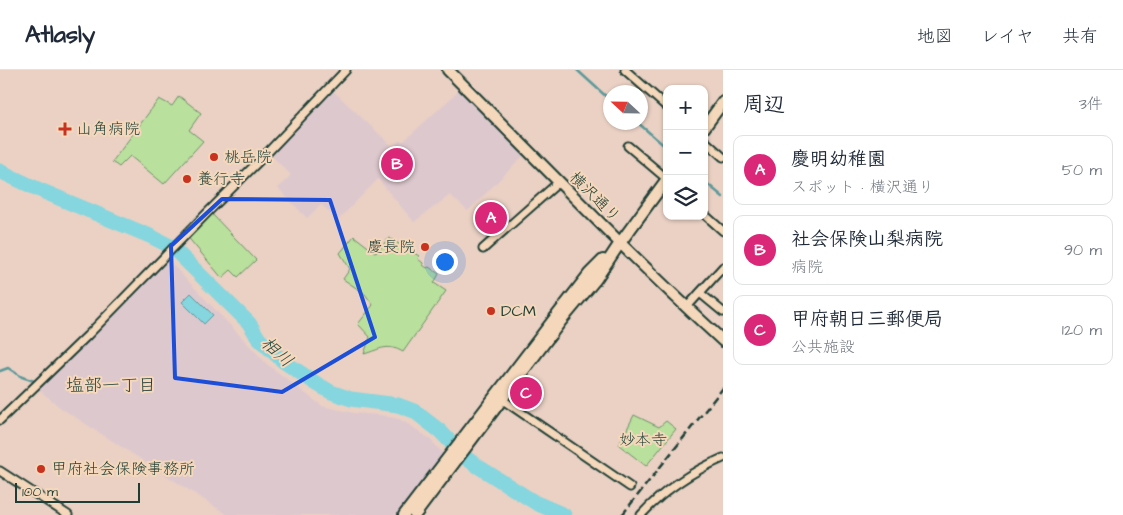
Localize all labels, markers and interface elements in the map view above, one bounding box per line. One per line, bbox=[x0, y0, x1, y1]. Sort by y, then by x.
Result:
text: Atlasly bbox=[25, 18, 95, 52]
text: 地図 bbox=[917, 24, 953, 49]
text: レイヤ bbox=[981, 24, 1034, 49]
text: 共有 bbox=[1062, 24, 1098, 49]
north arrow bbox=[603, 85, 648, 130]
map controls bbox=[663, 85, 708, 220]
button: + bbox=[663, 85, 708, 130]
text: 周辺 bbox=[743, 90, 785, 119]
text: 3件 bbox=[1079, 93, 1103, 115]
place label: 山角病院 bbox=[76, 118, 140, 140]
marker: 山角病院 bbox=[58, 122, 72, 136]
button: − bbox=[663, 130, 708, 175]
pin: B bbox=[381, 145, 413, 183]
place label: 桃岳院 bbox=[224, 146, 272, 168]
text: 慶明幼稚園 bbox=[791, 146, 886, 173]
marker: 桃岳院 bbox=[208, 151, 220, 163]
text: A bbox=[755, 159, 765, 181]
text: 50 m bbox=[1062, 159, 1102, 181]
street label: 横沢通り bbox=[565, 167, 625, 227]
place label: 養行寺 bbox=[197, 168, 245, 190]
marker: 養行寺 bbox=[181, 173, 193, 185]
button: layers bbox=[663, 175, 708, 220]
text: スポット · 横沢通り bbox=[791, 176, 934, 198]
pin: A bbox=[475, 199, 507, 237]
text: 社会保険山梨病院 bbox=[791, 226, 943, 253]
place label: 慶長院 bbox=[367, 236, 415, 258]
text: B bbox=[754, 239, 766, 261]
text: 90 m bbox=[1064, 239, 1102, 261]
marker: 慶長院 bbox=[419, 241, 431, 253]
your location bbox=[432, 249, 458, 275]
text: 病院 bbox=[791, 256, 823, 278]
place label: DCM bbox=[501, 300, 536, 322]
marker: DCM bbox=[485, 305, 497, 317]
text: 甲府朝日三郵便局 bbox=[791, 306, 943, 333]
text: C bbox=[754, 319, 766, 341]
text: 120 m bbox=[1062, 319, 1102, 341]
water label: 相川 bbox=[255, 331, 299, 373]
text: 公共施設 bbox=[791, 336, 855, 358]
district label: 塩部一丁目 bbox=[66, 373, 156, 398]
pin: C bbox=[510, 374, 542, 412]
park label: 妙本寺 bbox=[619, 429, 667, 451]
place label: 甲府社会保険事務所 bbox=[51, 458, 195, 480]
marker: 甲府社会保険事務所 bbox=[35, 463, 47, 475]
scale bar bbox=[15, 480, 140, 503]
text: 100 m bbox=[22, 482, 58, 502]

